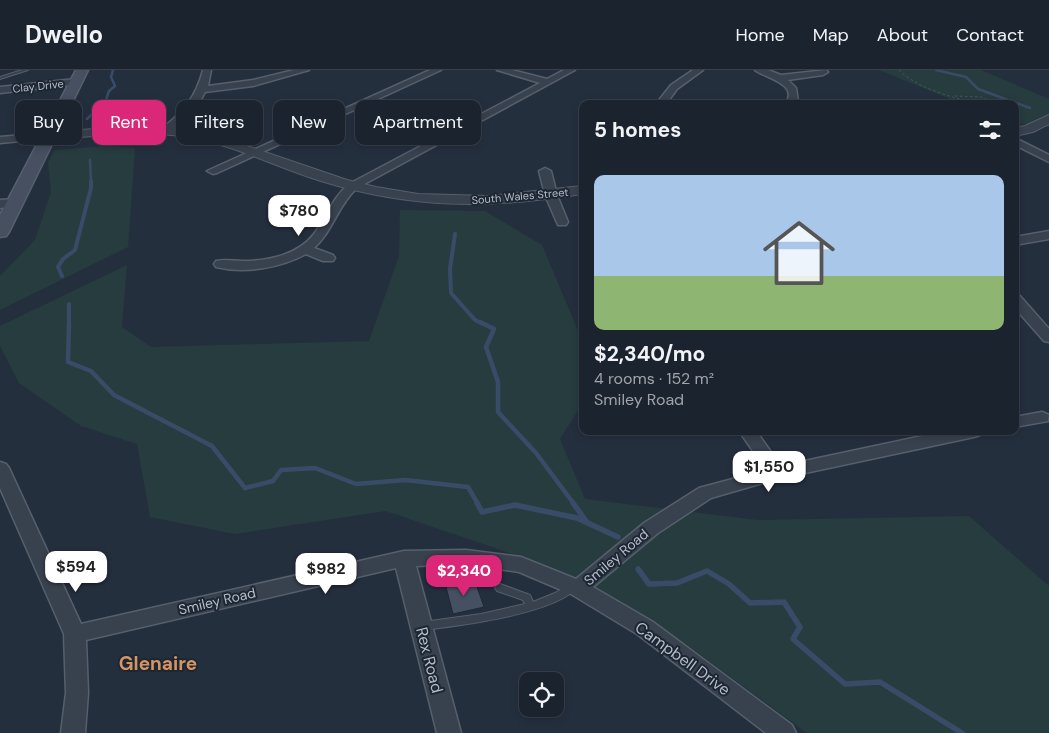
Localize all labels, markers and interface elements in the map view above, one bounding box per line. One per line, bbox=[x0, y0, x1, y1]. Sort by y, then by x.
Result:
text: Dwello bbox=[25, 19, 103, 50]
text: Home bbox=[735, 23, 785, 47]
text: Map bbox=[813, 23, 849, 47]
text: About bbox=[877, 23, 928, 47]
text: Contact bbox=[956, 23, 1024, 47]
street label: Clay Drive bbox=[12, 76, 64, 96]
chip: Buy bbox=[15, 100, 82, 145]
chip: Rent bbox=[92, 100, 166, 145]
chip: Filters bbox=[176, 100, 263, 145]
chip: New bbox=[273, 100, 345, 145]
chip: Apartment bbox=[355, 100, 481, 145]
text: 5 homes bbox=[594, 116, 681, 144]
icon: filters bbox=[976, 116, 1004, 144]
street label: South Wales Street bbox=[471, 185, 569, 207]
pin: $780 bbox=[269, 194, 329, 237]
text: $780 bbox=[279, 200, 319, 221]
icon: home bbox=[754, 208, 844, 298]
text: $2,340/mo bbox=[594, 340, 705, 368]
text: 4 rooms · 152 m² bbox=[594, 368, 714, 389]
text: Smiley Road bbox=[594, 389, 684, 410]
pin: $1,550 bbox=[728, 450, 810, 493]
text: $1,550 bbox=[744, 456, 794, 477]
street label: Smiley Road bbox=[580, 525, 652, 589]
pin: $594 bbox=[46, 550, 106, 593]
pin: $982 bbox=[296, 552, 356, 595]
pin: $2,340 bbox=[423, 554, 505, 597]
text: $594 bbox=[56, 556, 96, 577]
text: $982 bbox=[307, 558, 345, 579]
text: $2,340 bbox=[437, 560, 491, 581]
street label: Smiley Road bbox=[177, 583, 257, 619]
street label: Campbell Drive bbox=[631, 617, 735, 700]
street label: Rex Road bbox=[411, 625, 448, 695]
district label: Glenaire bbox=[119, 651, 197, 676]
map controls bbox=[519, 672, 564, 717]
button: locate bbox=[519, 672, 564, 717]

